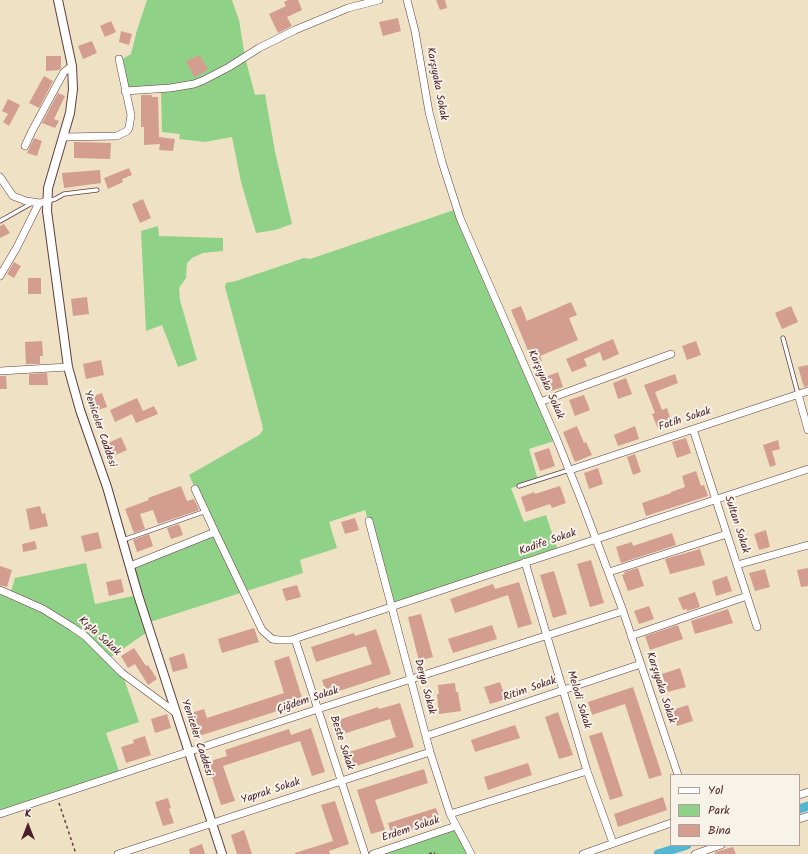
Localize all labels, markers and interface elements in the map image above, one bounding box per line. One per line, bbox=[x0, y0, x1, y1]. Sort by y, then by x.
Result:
street label: Karşıyaka Sokak bbox=[422, 46, 450, 122]
street label: Karşıyaka Sokak bbox=[524, 348, 566, 422]
street label: Yeniceler Caddesi bbox=[80, 389, 118, 469]
street label: Fatih Sokak bbox=[657, 405, 713, 435]
street label: Sultan Sokak bbox=[720, 495, 752, 555]
street label: Kadife Sokak bbox=[518, 527, 578, 559]
street label: Kışla Sokak bbox=[75, 614, 123, 660]
street label: Karşıyaka Sokak bbox=[642, 651, 678, 725]
street label: Derya Sokak bbox=[410, 658, 438, 716]
street label: Melodi Sokak bbox=[563, 669, 593, 731]
street label: Ritim Sokak bbox=[502, 675, 558, 705]
street label: Çiğdem Sokak bbox=[275, 685, 341, 717]
street label: Yeniceler Caddesi bbox=[177, 698, 215, 778]
street label: Beste Sokak bbox=[326, 714, 356, 772]
legend bbox=[670, 774, 800, 846]
street label: Yaprak Sokak bbox=[240, 776, 302, 808]
text: Yol bbox=[708, 781, 723, 800]
text: Park bbox=[708, 801, 730, 820]
text: K bbox=[25, 805, 31, 823]
north arrow bbox=[8, 806, 48, 846]
street label: Erdem Sokak bbox=[380, 814, 442, 846]
text: Bina bbox=[708, 821, 731, 840]

